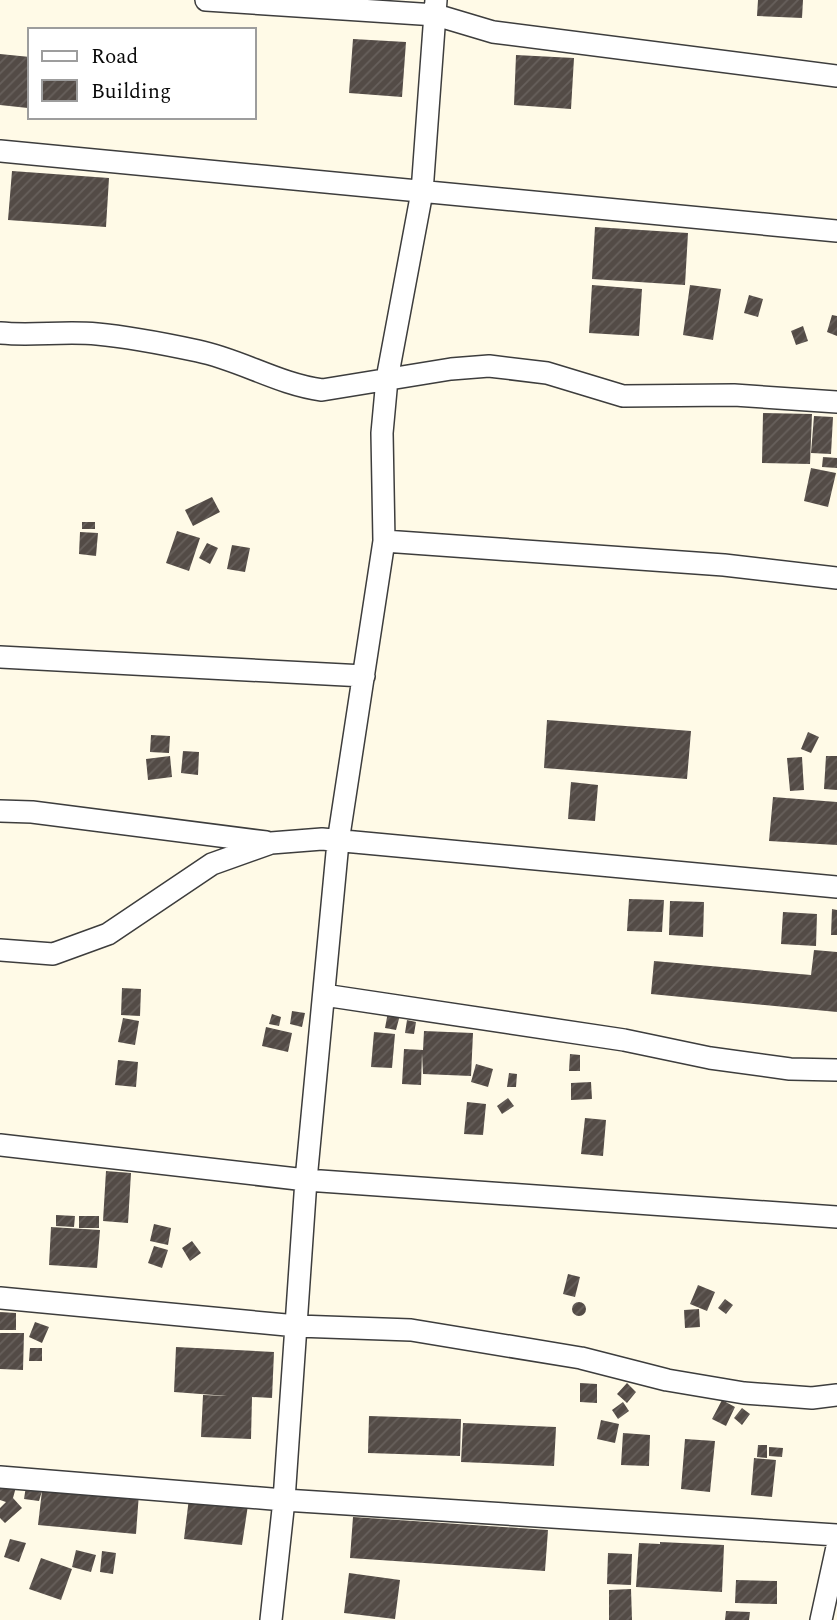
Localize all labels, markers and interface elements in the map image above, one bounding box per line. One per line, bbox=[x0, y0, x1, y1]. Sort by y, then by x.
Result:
legend bbox=[28, 28, 256, 119]
text: Road bbox=[91, 41, 138, 73]
text: Building bbox=[91, 76, 171, 108]

